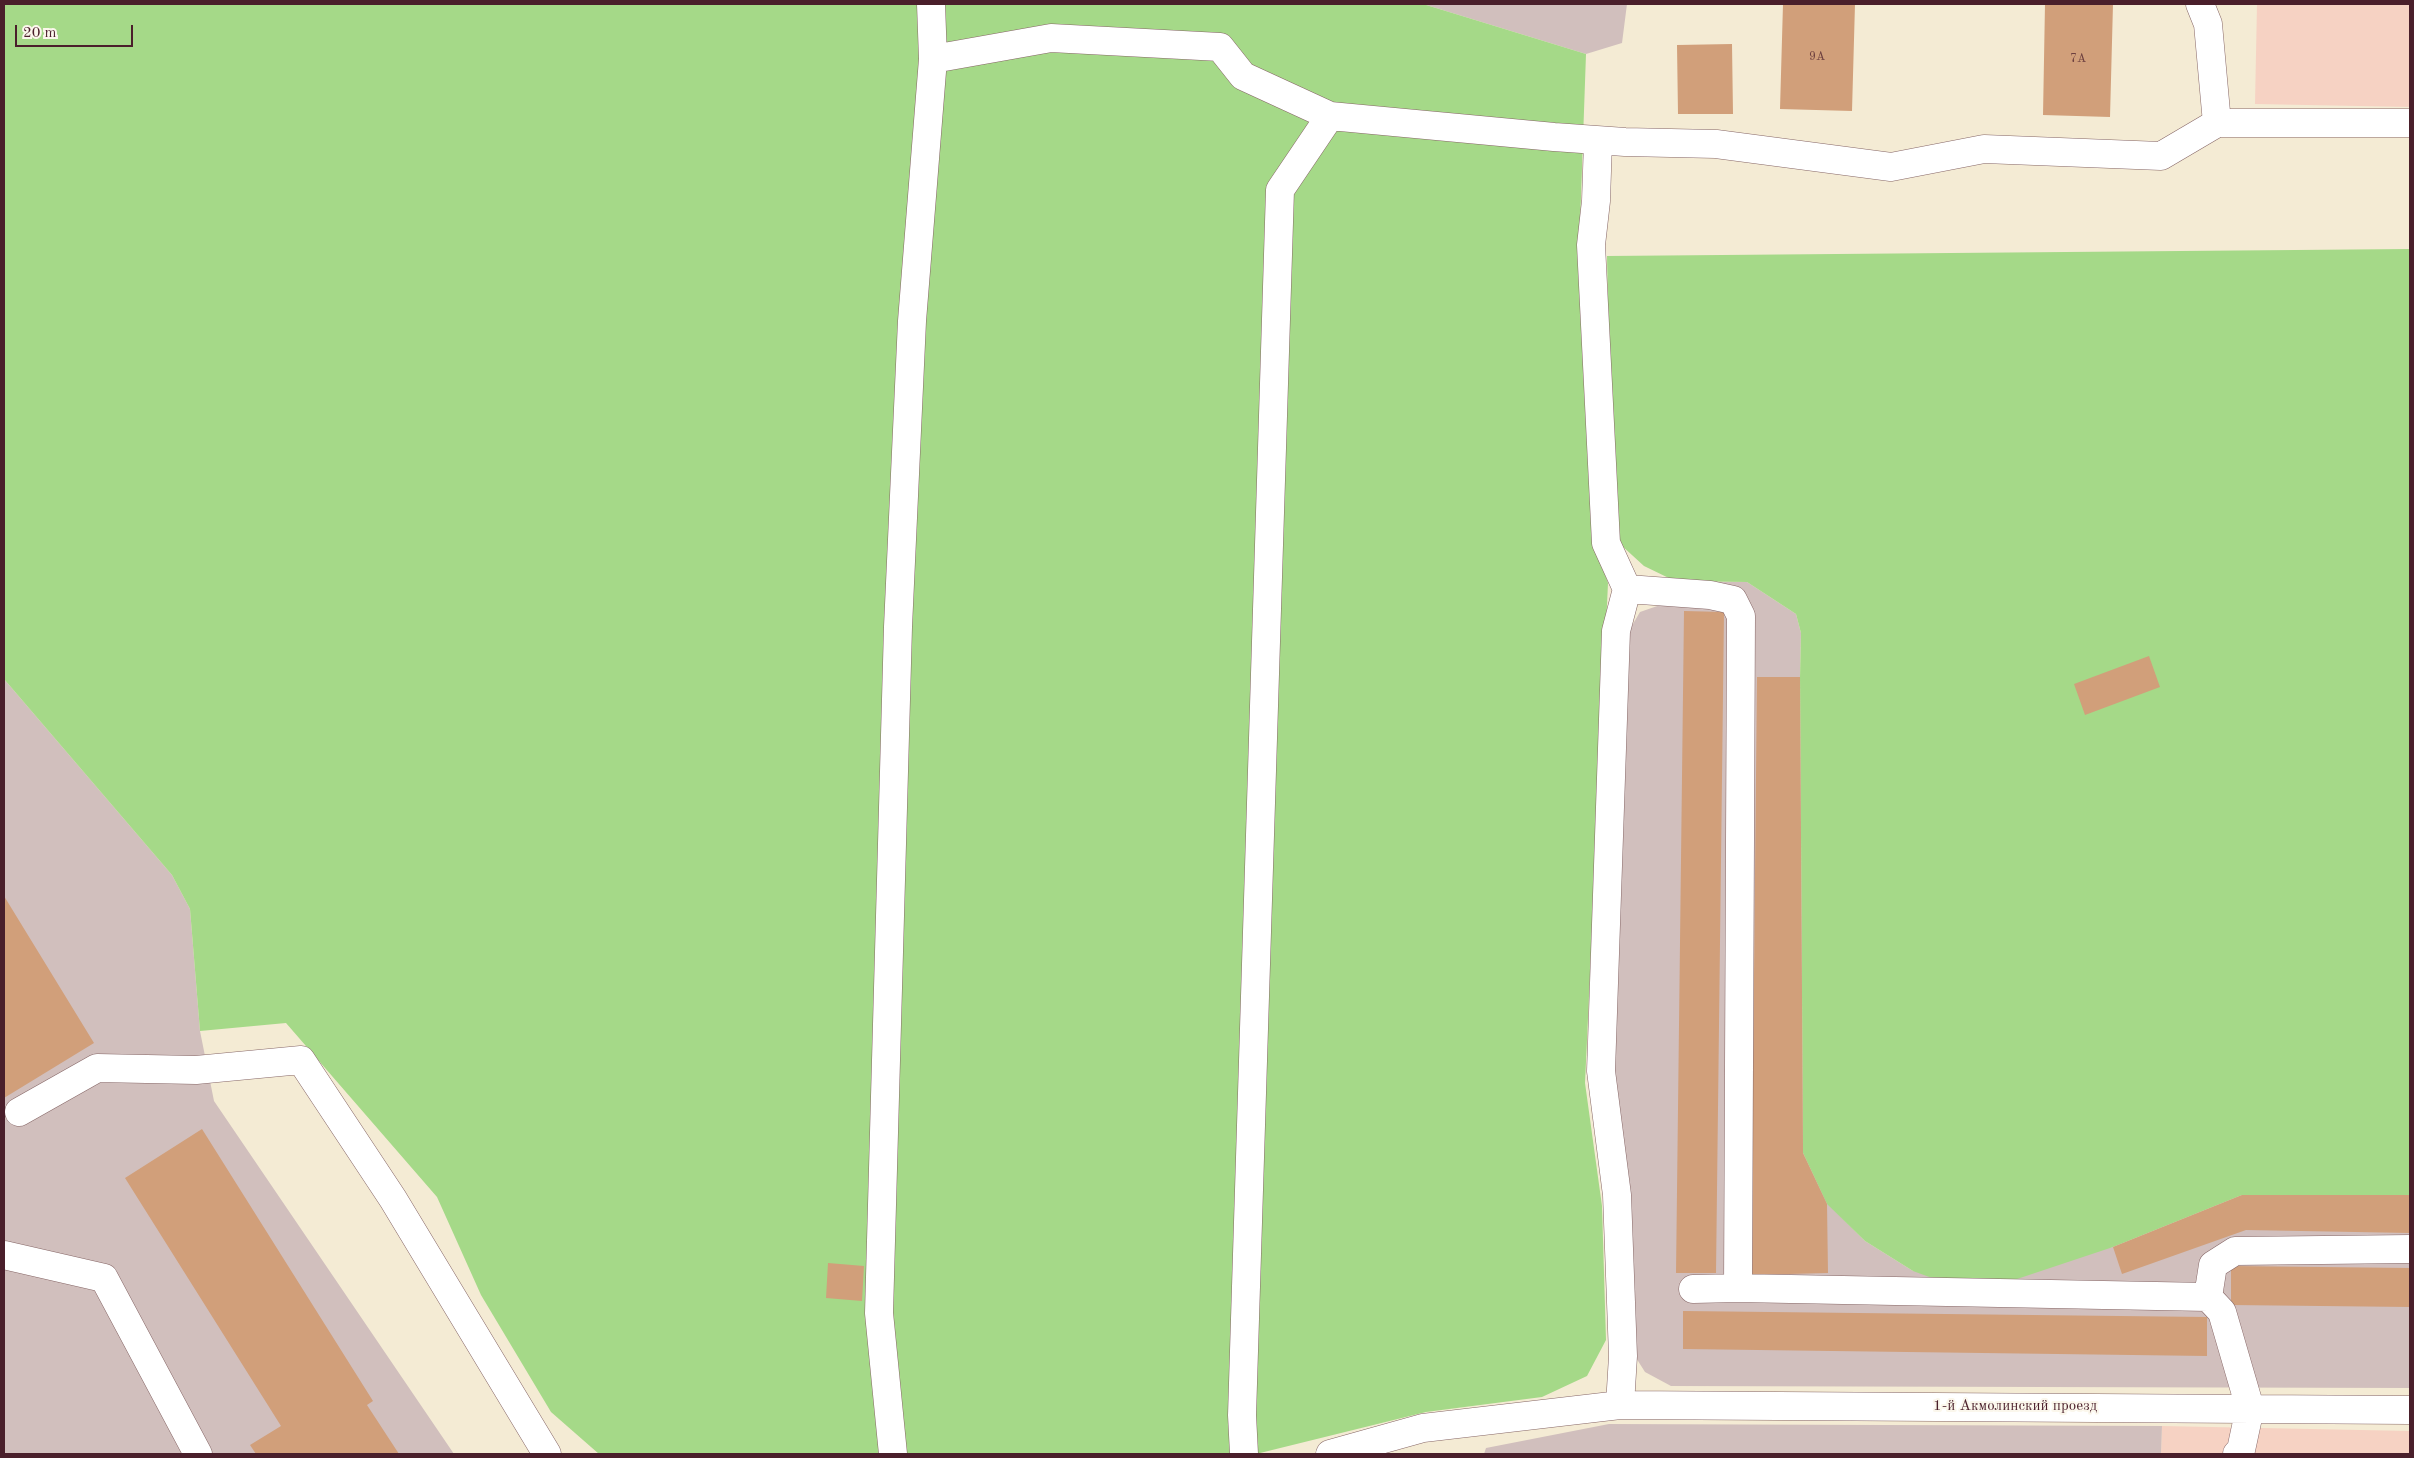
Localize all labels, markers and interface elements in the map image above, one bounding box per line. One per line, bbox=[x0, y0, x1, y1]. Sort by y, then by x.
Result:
scale bar bbox=[18, 15, 135, 47]
text: 20 m bbox=[23, 26, 57, 41]
house number: 9А bbox=[1809, 50, 1825, 64]
house number: 7А bbox=[2070, 52, 2086, 66]
street label: 1-й Акмолинский проезд bbox=[1933, 1397, 2097, 1415]

